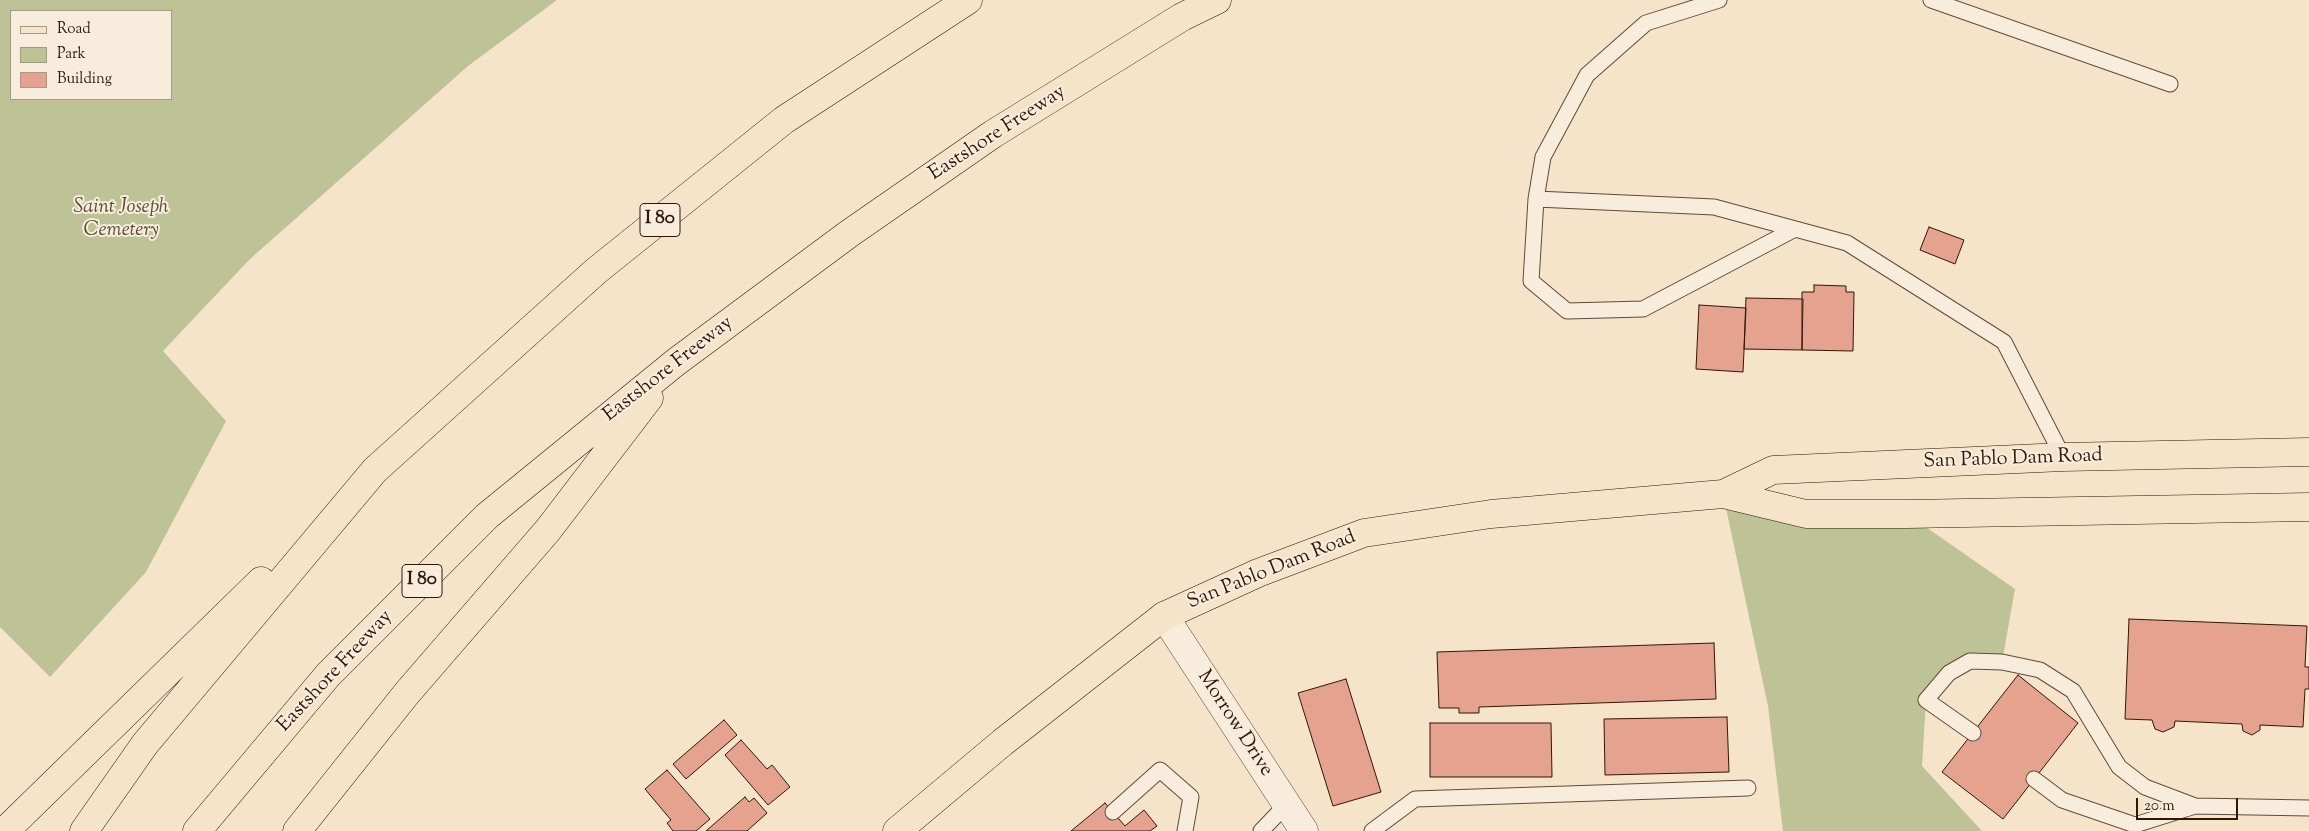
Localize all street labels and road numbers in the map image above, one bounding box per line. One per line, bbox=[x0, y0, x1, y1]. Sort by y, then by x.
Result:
street label: Eastshore Freeway bbox=[925, 81, 1071, 187]
road number: I 80 bbox=[640, 204, 680, 236]
street label: Eastshore Freeway bbox=[599, 312, 739, 428]
street label: San Pablo Dam Road bbox=[1923, 445, 2103, 475]
street label: San Pablo Dam Road bbox=[1184, 526, 1360, 616]
road number: I 80 bbox=[402, 564, 442, 598]
street label: Eastshore Freeway bbox=[273, 606, 399, 738]
street label: Morrow Drive bbox=[1191, 666, 1277, 782]

